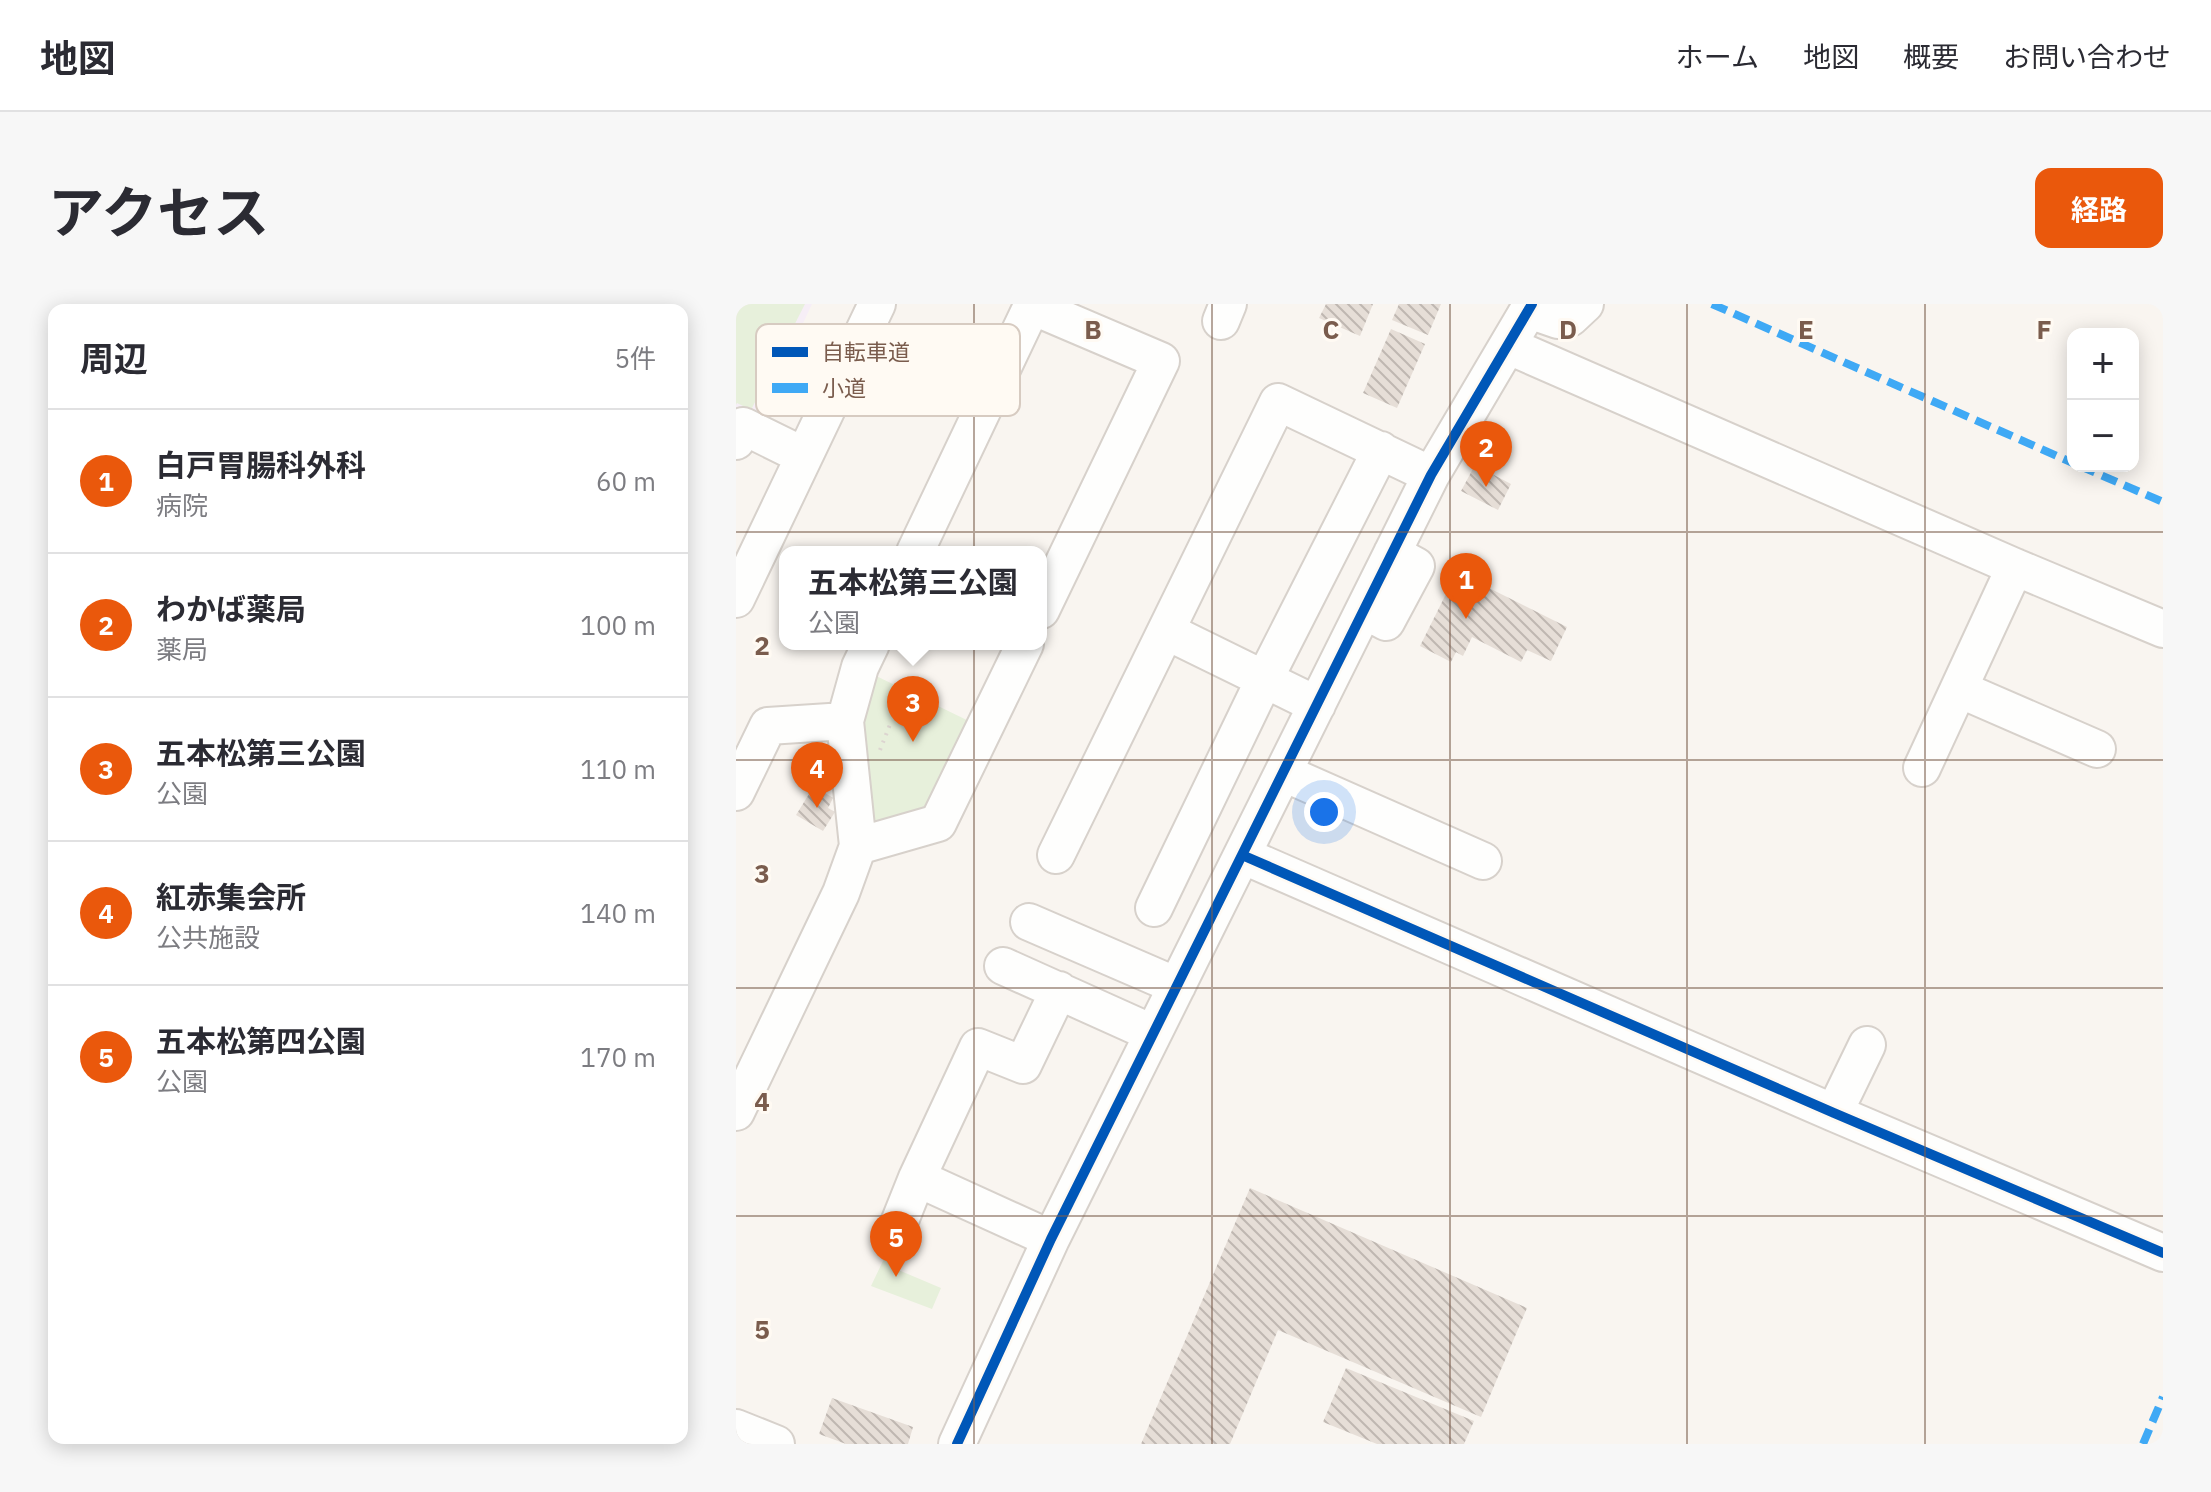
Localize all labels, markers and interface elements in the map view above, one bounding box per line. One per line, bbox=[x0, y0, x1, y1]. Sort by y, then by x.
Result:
text: 地図 bbox=[40, 33, 116, 82]
text: ホーム bbox=[1676, 38, 1759, 75]
text: 地図 bbox=[1803, 38, 1859, 75]
text: 概要 bbox=[1903, 38, 1959, 75]
text: お問い合わせ bbox=[2003, 38, 2171, 75]
button: 経路 bbox=[2035, 168, 2163, 248]
text: アクセス bbox=[48, 176, 269, 248]
text: B bbox=[1084, 312, 1102, 346]
text: C bbox=[1323, 312, 1340, 346]
text: D bbox=[1559, 312, 1577, 346]
text: E bbox=[1798, 312, 1814, 346]
text: F bbox=[2036, 312, 2052, 346]
legend bbox=[756, 324, 1020, 416]
map controls bbox=[2067, 328, 2139, 472]
button: + bbox=[2067, 328, 2139, 400]
text: 周辺 bbox=[80, 336, 148, 380]
text: 自転車道 bbox=[822, 337, 910, 366]
text: 5件 bbox=[614, 341, 656, 375]
text: 小道 bbox=[822, 373, 866, 402]
button: − bbox=[2067, 400, 2139, 472]
pin: 2 bbox=[1460, 421, 1512, 487]
text: 白戸胃腸科外科 bbox=[156, 445, 366, 484]
text: 1 bbox=[98, 464, 114, 498]
text: 60 m bbox=[596, 464, 656, 498]
text: 病院 bbox=[156, 488, 208, 522]
popup bbox=[779, 546, 1047, 650]
pin: 1 bbox=[1440, 553, 1492, 619]
text: 五本松第三公園 bbox=[808, 562, 1018, 601]
text: わかば薬局 bbox=[156, 589, 306, 628]
text: 公園 bbox=[808, 605, 860, 639]
text: 2 bbox=[98, 608, 114, 642]
text: 100 m bbox=[580, 608, 656, 642]
text: 2 bbox=[754, 628, 770, 662]
text: 薬局 bbox=[156, 632, 208, 666]
pin: 3 bbox=[887, 676, 939, 742]
text: 五本松第三公園 bbox=[156, 733, 366, 772]
pin: 4 bbox=[791, 742, 843, 808]
text: 3 bbox=[98, 752, 114, 786]
text: 110 m bbox=[580, 752, 656, 786]
text: 公園 bbox=[156, 776, 208, 810]
your location bbox=[1304, 792, 1344, 832]
text: 3 bbox=[754, 856, 770, 890]
text: 紅赤集会所 bbox=[156, 877, 306, 916]
text: 4 bbox=[98, 896, 114, 930]
text: 140 m bbox=[580, 896, 656, 930]
text: 公共施設 bbox=[156, 920, 260, 954]
text: 五本松第四公園 bbox=[156, 1021, 366, 1060]
text: 5 bbox=[98, 1040, 114, 1074]
text: 170 m bbox=[580, 1040, 656, 1074]
text: 公園 bbox=[156, 1064, 208, 1098]
text: 4 bbox=[754, 1084, 770, 1118]
pin: 5 bbox=[870, 1211, 922, 1277]
text: 5 bbox=[754, 1312, 770, 1346]

